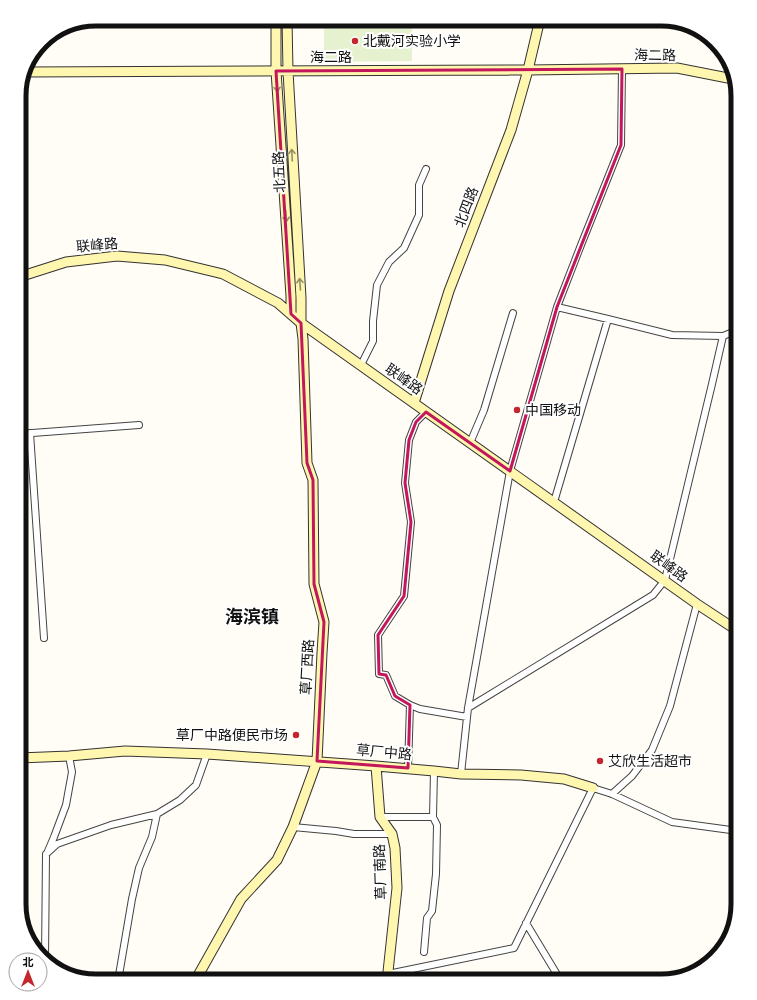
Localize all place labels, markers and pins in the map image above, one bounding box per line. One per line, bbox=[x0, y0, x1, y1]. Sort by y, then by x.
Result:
place label: 北戴河实验小学 bbox=[363, 32, 461, 50]
marker: 北戴河实验小学 bbox=[350, 36, 360, 46]
place label: 中国移动 bbox=[525, 401, 581, 419]
marker: 中国移动 bbox=[512, 405, 522, 415]
place label: 草厂中路便民市场 bbox=[176, 726, 288, 744]
marker: 草厂中路便民市场 bbox=[291, 730, 301, 740]
place label: 艾欣生活超市 bbox=[608, 752, 692, 770]
marker: 艾欣生活超市 bbox=[595, 756, 605, 766]

